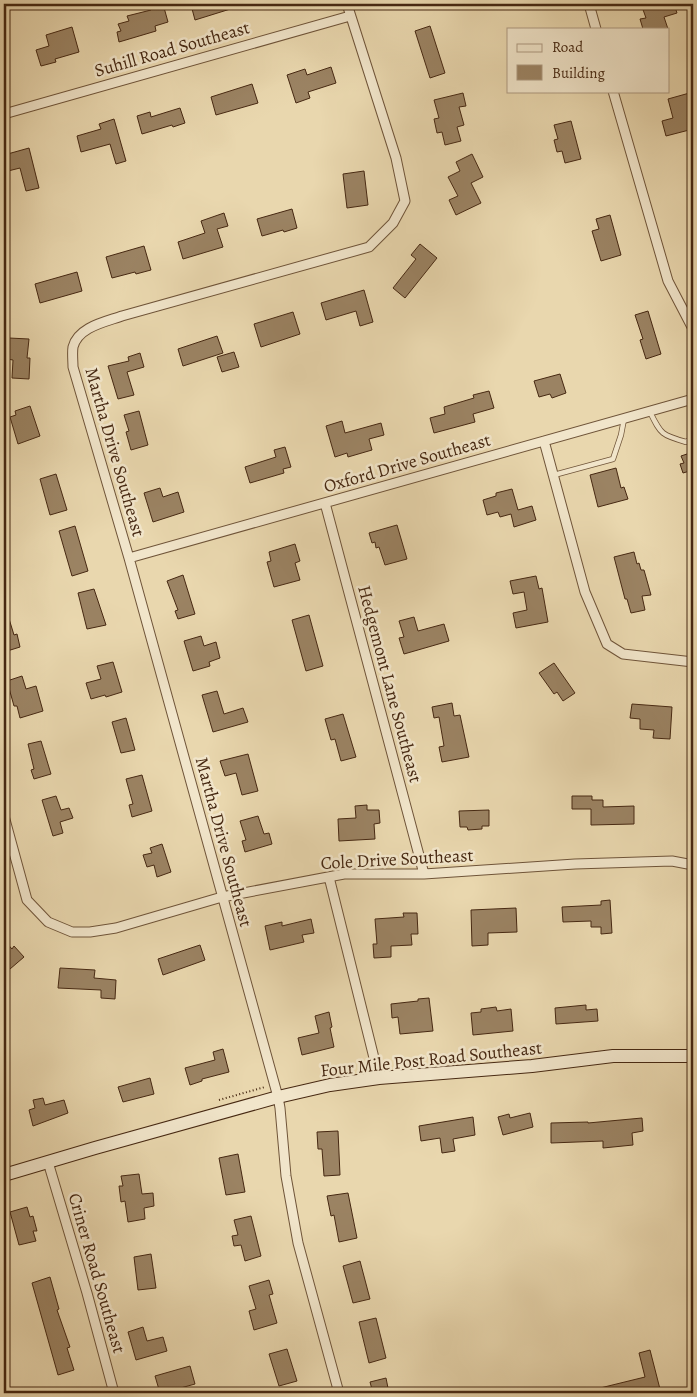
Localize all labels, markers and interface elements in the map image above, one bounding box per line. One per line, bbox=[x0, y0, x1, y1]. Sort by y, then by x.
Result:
street label: Suhill Road Southeast bbox=[92, 15, 252, 83]
legend bbox=[507, 28, 670, 92]
text: Road bbox=[552, 37, 584, 57]
text: Building bbox=[552, 63, 605, 83]
street label: Martha Drive Southeast bbox=[79, 365, 151, 539]
street label: Oxford Drive Southeast bbox=[321, 428, 493, 498]
street label: Hedgemont Lane Southeast bbox=[352, 583, 428, 785]
street label: Martha Drive Southeast bbox=[190, 754, 258, 930]
street label: Cole Drive Southeast bbox=[320, 843, 474, 875]
street label: Four Mile Post Road Southeast bbox=[319, 1035, 543, 1083]
street label: Criner Road Southeast bbox=[63, 1190, 131, 1356]

